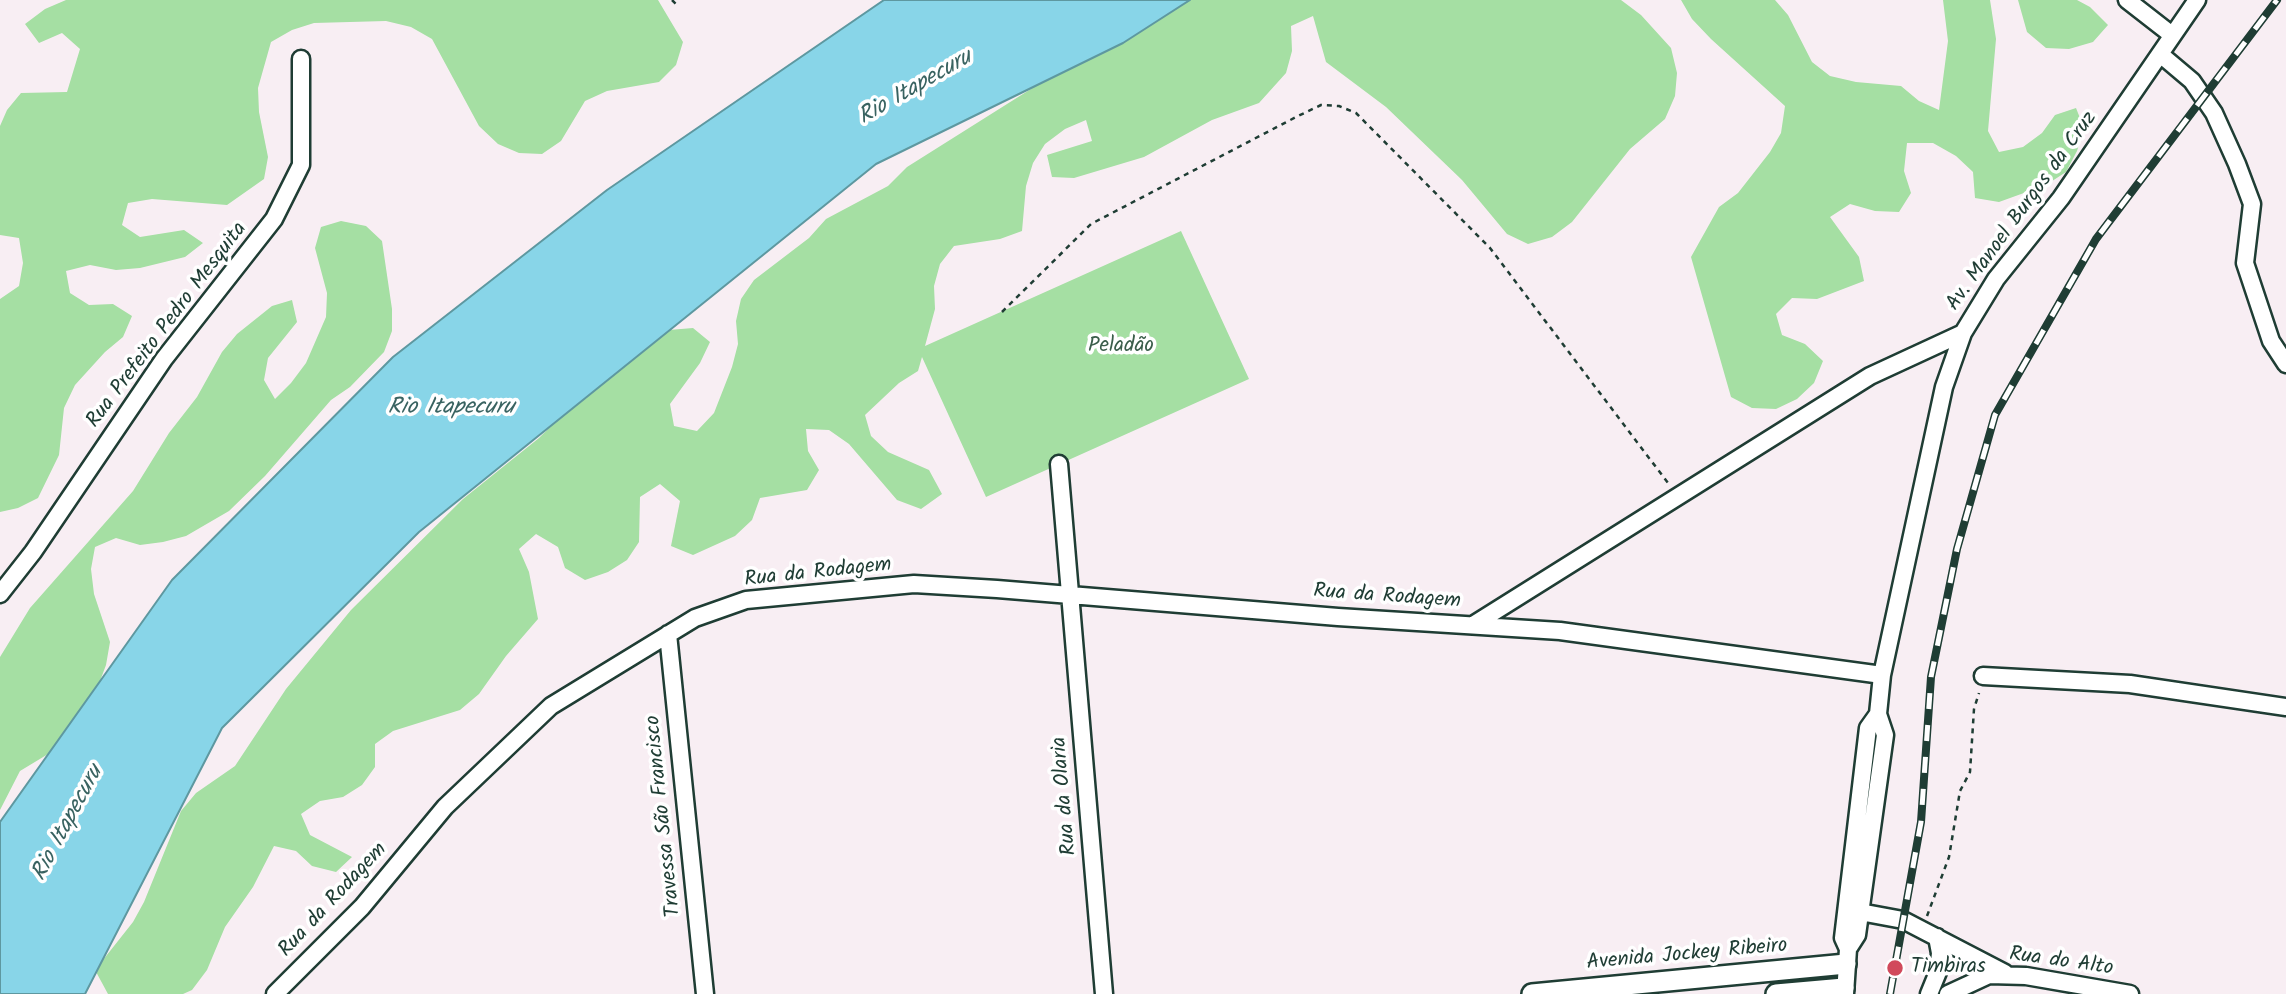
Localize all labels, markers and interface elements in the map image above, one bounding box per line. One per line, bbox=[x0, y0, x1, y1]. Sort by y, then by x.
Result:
water label: Rio Itapecuru bbox=[854, 45, 978, 133]
street label: Av. Manoel Burgos da Cruz bbox=[1942, 107, 2104, 317]
street label: Rua Prefeito Pedro Mesquita bbox=[82, 218, 254, 434]
park label: Peladão bbox=[1088, 334, 1154, 360]
water label: Rio Itapecuru bbox=[388, 395, 514, 423]
street label: Rua da Rodagem bbox=[743, 554, 893, 594]
street label: Rua da Rodagem bbox=[1312, 580, 1462, 616]
street label: Travessa São Francisco bbox=[642, 714, 688, 918]
street label: Rua da Olaria bbox=[1048, 736, 1084, 856]
water label: Rio Itapecuru bbox=[27, 762, 111, 886]
street label: Rua da Rodagem bbox=[274, 838, 394, 964]
street label: Avenida Jockey Ribeiro bbox=[1586, 935, 1788, 977]
street label: Rua do Alto bbox=[2007, 943, 2115, 983]
place label: Timbiras bbox=[1911, 955, 1986, 981]
marker: Timbiras bbox=[1885, 958, 1905, 978]

